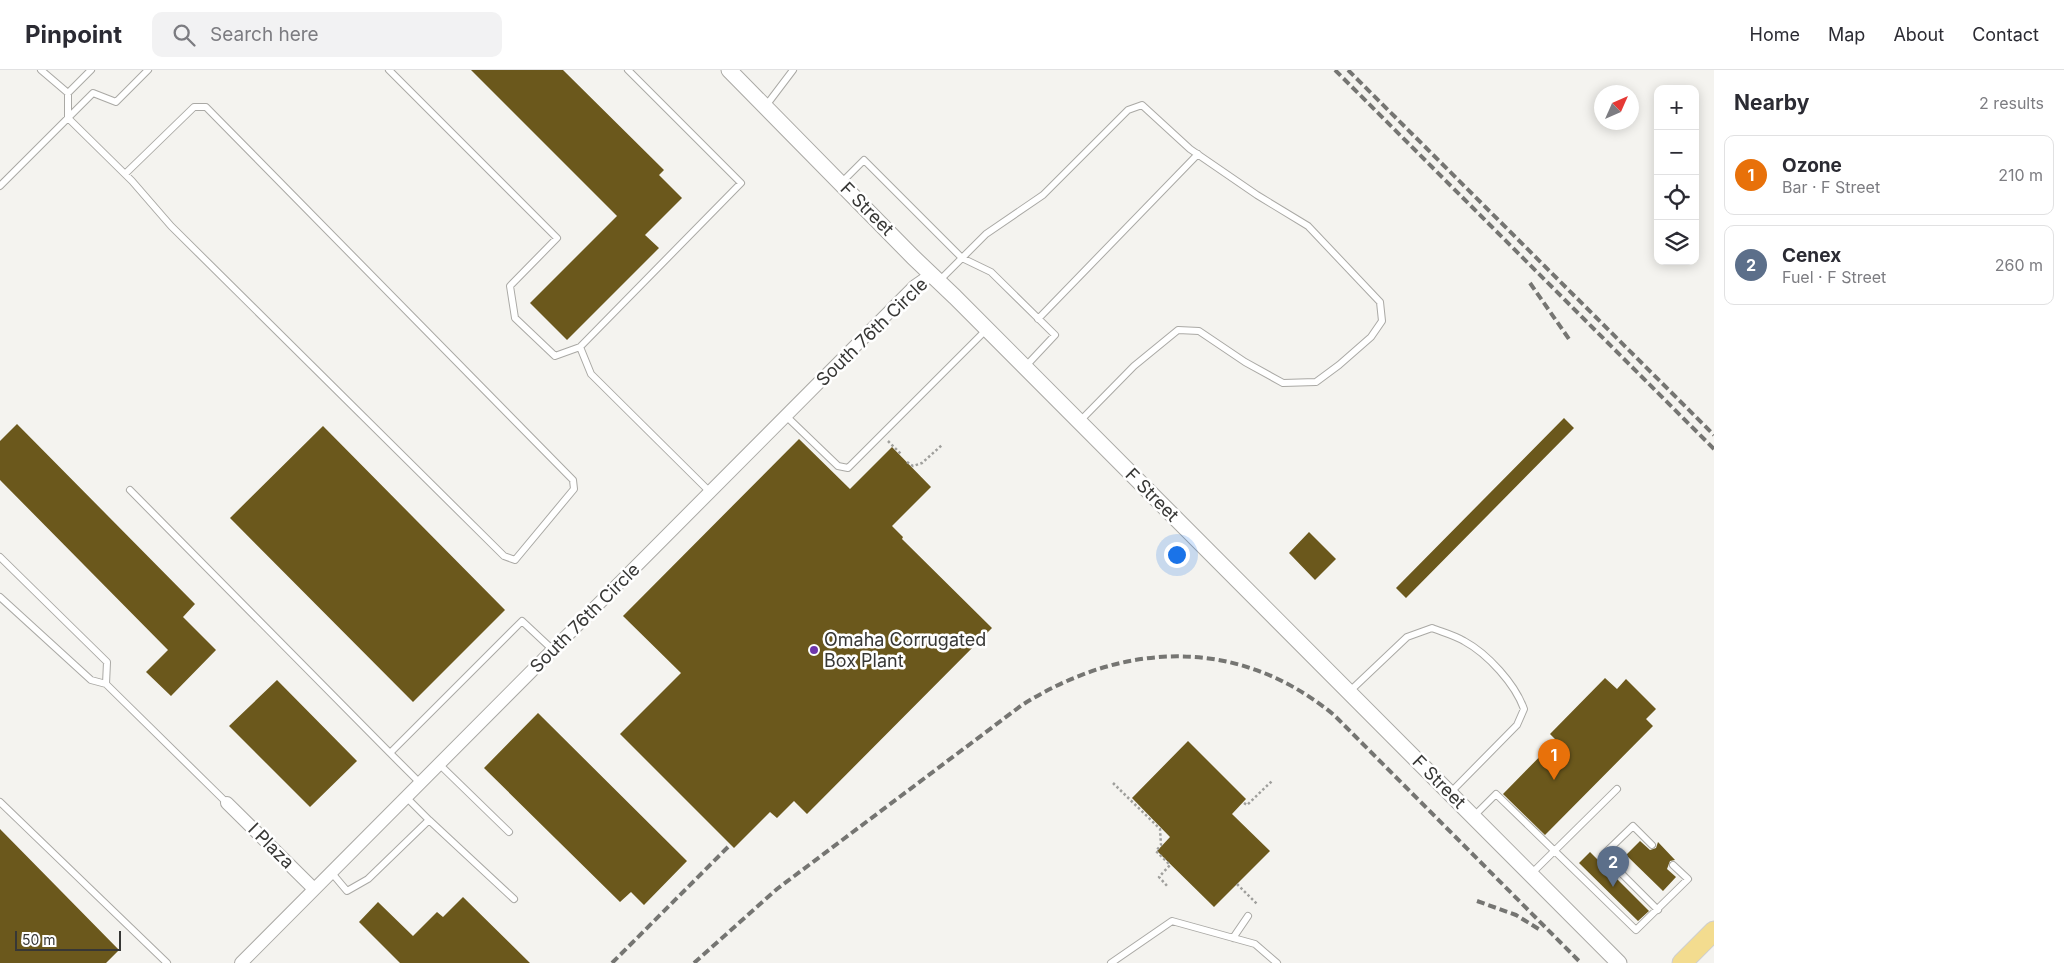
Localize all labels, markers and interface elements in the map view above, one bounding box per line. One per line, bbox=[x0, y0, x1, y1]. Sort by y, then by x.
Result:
search box bbox=[152, 12, 502, 57]
text: Pinpoint bbox=[25, 20, 122, 49]
icon: search bbox=[170, 21, 198, 49]
text: Search here bbox=[210, 23, 319, 46]
text: Home bbox=[1750, 24, 1800, 45]
text: Map bbox=[1828, 24, 1865, 45]
text: About bbox=[1893, 24, 1944, 45]
text: Contact bbox=[1972, 24, 2039, 45]
north arrow bbox=[1594, 85, 1639, 130]
map controls bbox=[1654, 85, 1699, 265]
button: + bbox=[1654, 85, 1699, 130]
text: Nearby bbox=[1734, 90, 1809, 115]
text: 2 results bbox=[1979, 93, 2044, 113]
button: − bbox=[1654, 130, 1699, 175]
text: Ozone bbox=[1782, 154, 1842, 177]
text: 1 bbox=[1748, 165, 1754, 185]
text: 210 m bbox=[1998, 165, 2043, 185]
button: locate bbox=[1654, 175, 1699, 220]
text: Bar · F Street bbox=[1782, 177, 1880, 197]
street label: F Street bbox=[836, 178, 898, 240]
button: layers bbox=[1654, 220, 1699, 265]
text: Cenex bbox=[1782, 244, 1841, 267]
text: 2 bbox=[1746, 255, 1756, 275]
text: 260 m bbox=[1995, 255, 2043, 275]
text: Fuel · F Street bbox=[1782, 267, 1886, 287]
street label: South 76th Circle bbox=[812, 273, 932, 390]
street label: F Street bbox=[1121, 464, 1183, 526]
your location bbox=[1164, 542, 1190, 568]
street label: South 76th Circle bbox=[525, 558, 644, 677]
place label: Omaha Corrugated Box Plant bbox=[824, 629, 986, 671]
marker: Omaha Corrugated Box Plant bbox=[808, 644, 820, 656]
pin: 1 bbox=[1538, 739, 1570, 780]
street label: F Street bbox=[1408, 751, 1470, 813]
street label: I Plaza bbox=[244, 818, 299, 873]
pin: 2 bbox=[1597, 846, 1629, 887]
scale bar bbox=[15, 928, 121, 951]
text: 50 m bbox=[22, 931, 56, 948]

